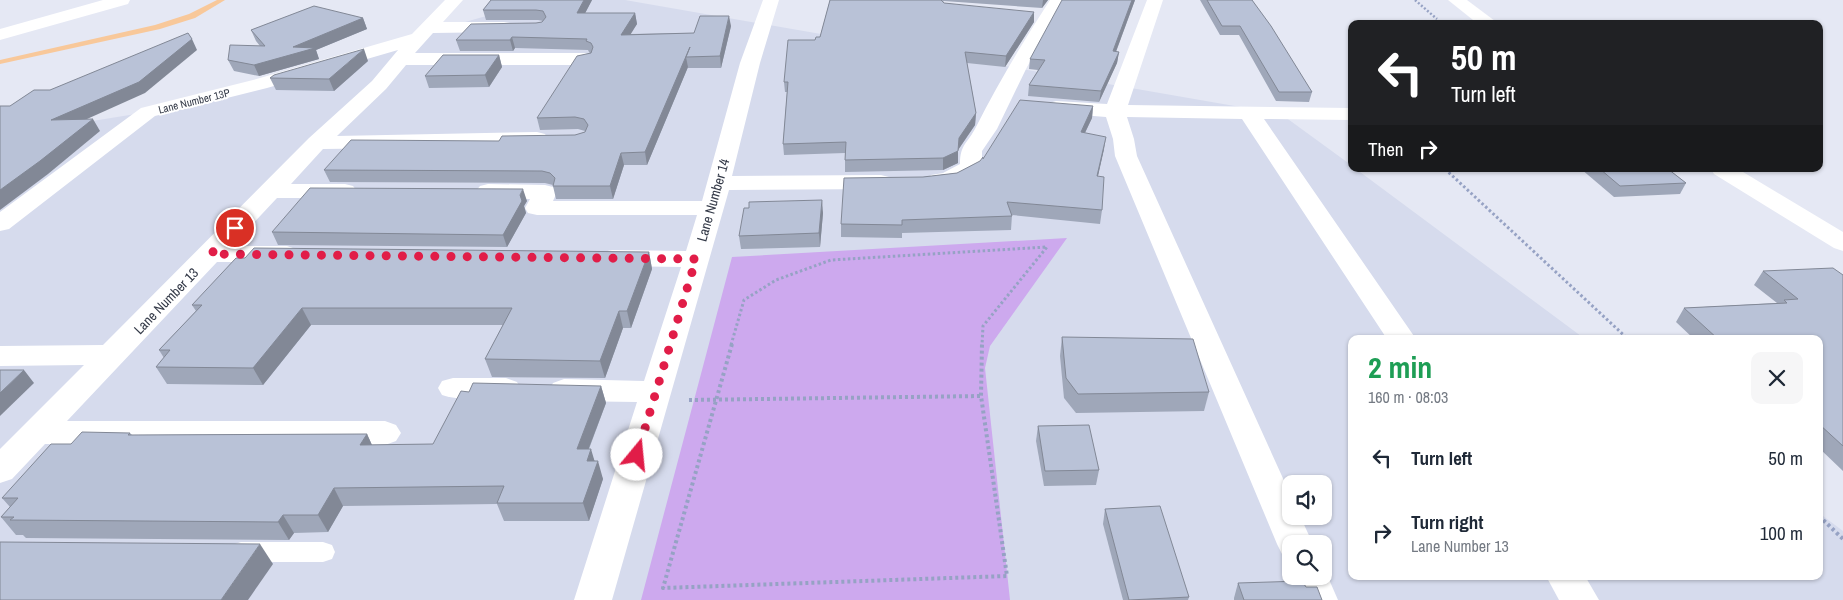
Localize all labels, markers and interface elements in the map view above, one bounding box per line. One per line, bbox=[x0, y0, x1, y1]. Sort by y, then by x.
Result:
text: 50 m bbox=[1451, 34, 1516, 81]
icon: left bbox=[1368, 40, 1433, 105]
text: Turn left bbox=[1451, 79, 1516, 109]
street label: Lane Number 13P bbox=[157, 85, 231, 117]
icon: right bbox=[1414, 135, 1442, 163]
text: Then bbox=[1368, 136, 1404, 162]
street label: Lane Number 14 bbox=[693, 156, 734, 244]
pin bbox=[214, 207, 256, 249]
icon: arrive bbox=[221, 214, 249, 242]
street label: Lane Number 13 bbox=[130, 264, 202, 338]
text: 2 min bbox=[1368, 347, 1432, 387]
button: close bbox=[1751, 352, 1803, 404]
text: 160 m · 08:03 bbox=[1368, 386, 1448, 408]
position arrow bbox=[610, 428, 662, 480]
icon: left bbox=[1368, 444, 1396, 472]
text: Turn left bbox=[1411, 445, 1472, 471]
text: 50 m bbox=[1768, 445, 1803, 471]
map controls bbox=[1282, 475, 1332, 585]
button: sound bbox=[1282, 475, 1332, 525]
text: Turn right bbox=[1411, 509, 1483, 535]
icon: right bbox=[1368, 519, 1396, 547]
text: 100 m bbox=[1760, 520, 1803, 546]
button: search bbox=[1282, 535, 1332, 585]
text: Lane Number 13 bbox=[1411, 535, 1509, 557]

